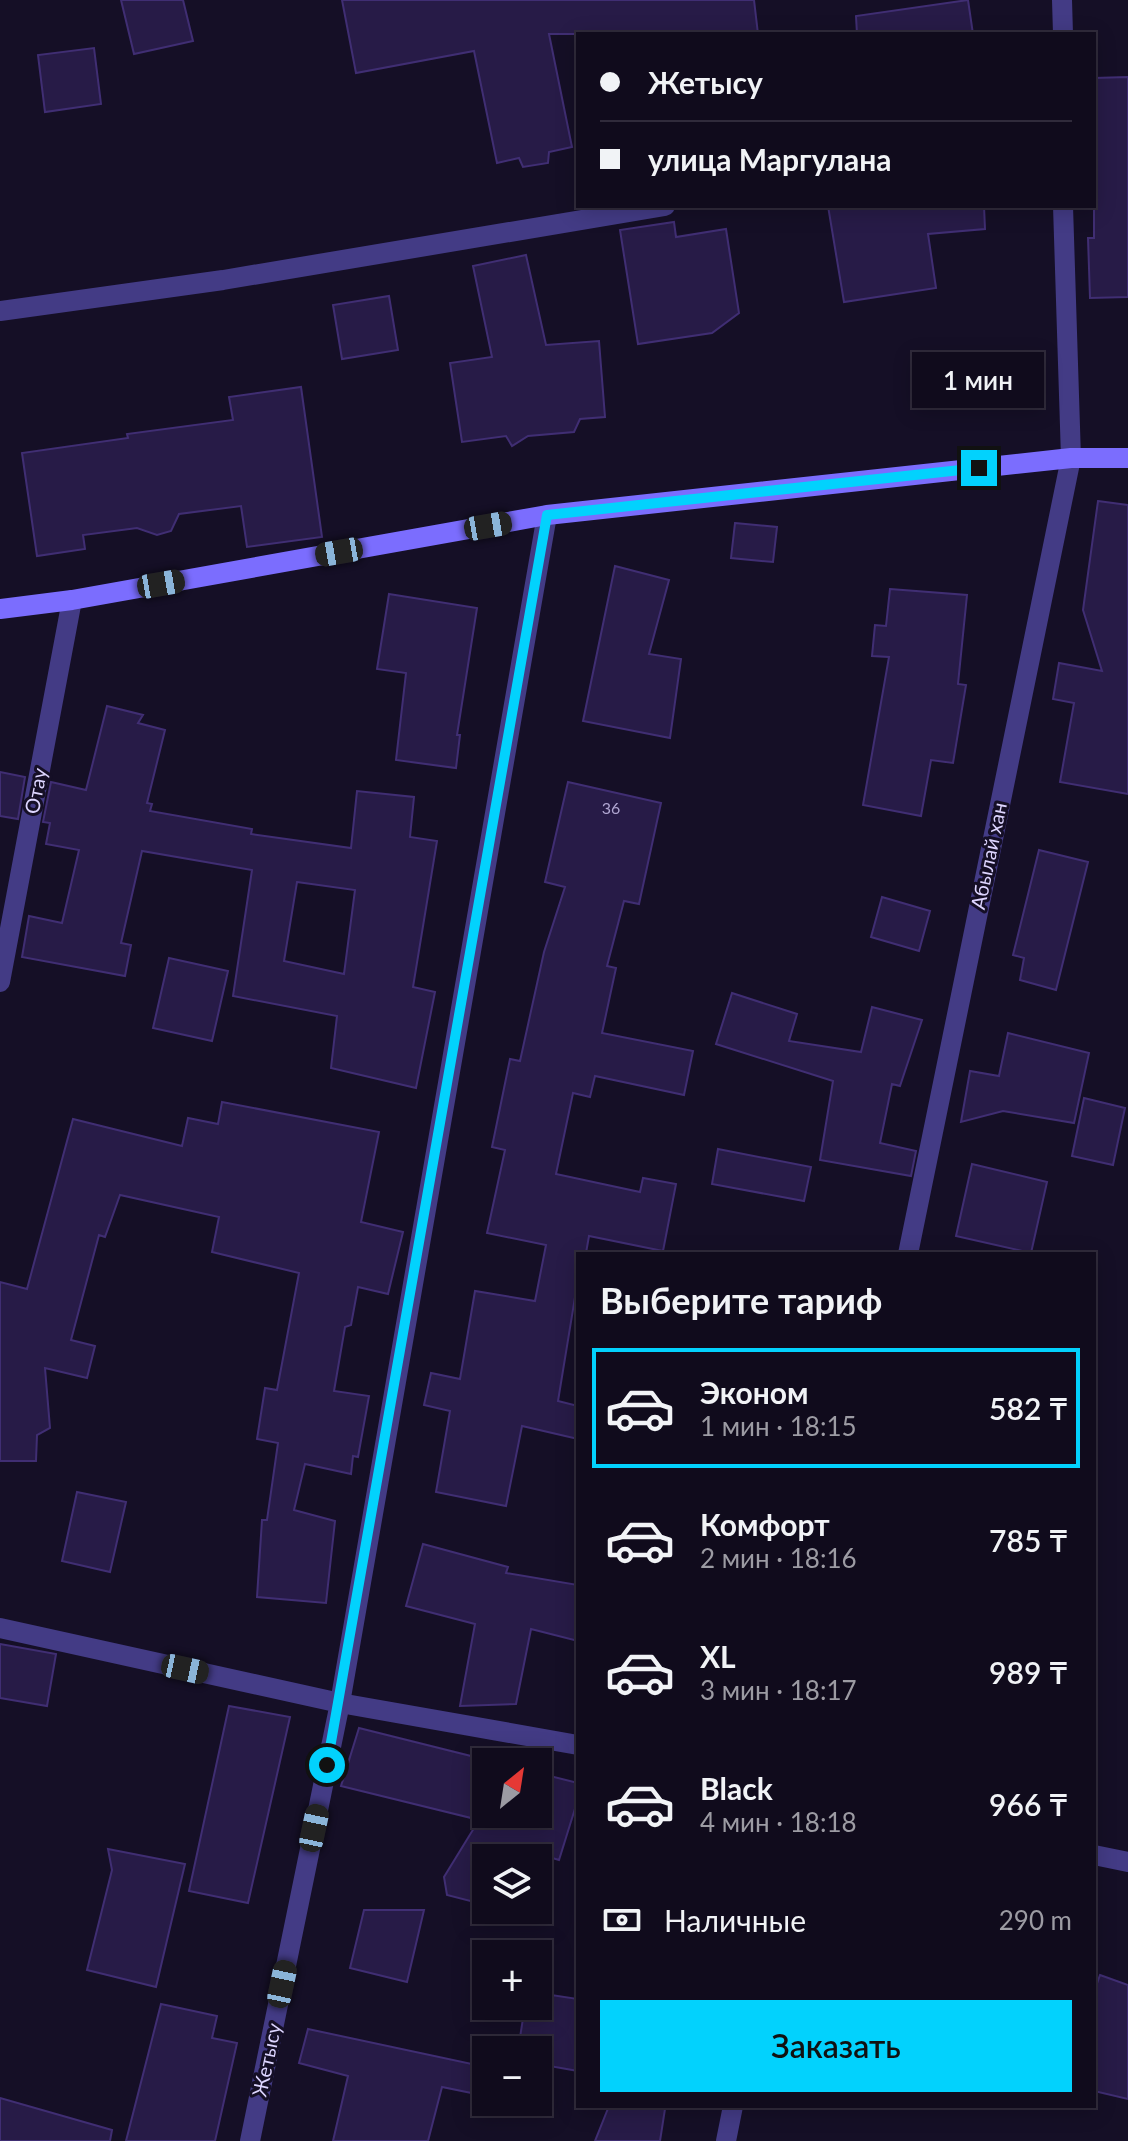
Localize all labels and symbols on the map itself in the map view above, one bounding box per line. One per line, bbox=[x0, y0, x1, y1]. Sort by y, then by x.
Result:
callout: 1 мин bbox=[913, 352, 1045, 408]
route end bbox=[961, 450, 997, 486]
car bbox=[462, 510, 514, 542]
car bbox=[313, 536, 365, 568]
car bbox=[135, 568, 187, 600]
street label: Отау bbox=[19, 765, 51, 816]
house number: 36 bbox=[602, 798, 620, 817]
street label: Абылай хан bbox=[965, 800, 1011, 911]
car bbox=[159, 1652, 211, 1686]
route start bbox=[309, 1747, 345, 1783]
north arrow bbox=[472, 1748, 552, 1828]
car bbox=[297, 1802, 331, 1854]
car bbox=[265, 1958, 299, 2010]
street label: Жетысу bbox=[247, 2020, 286, 2099]

